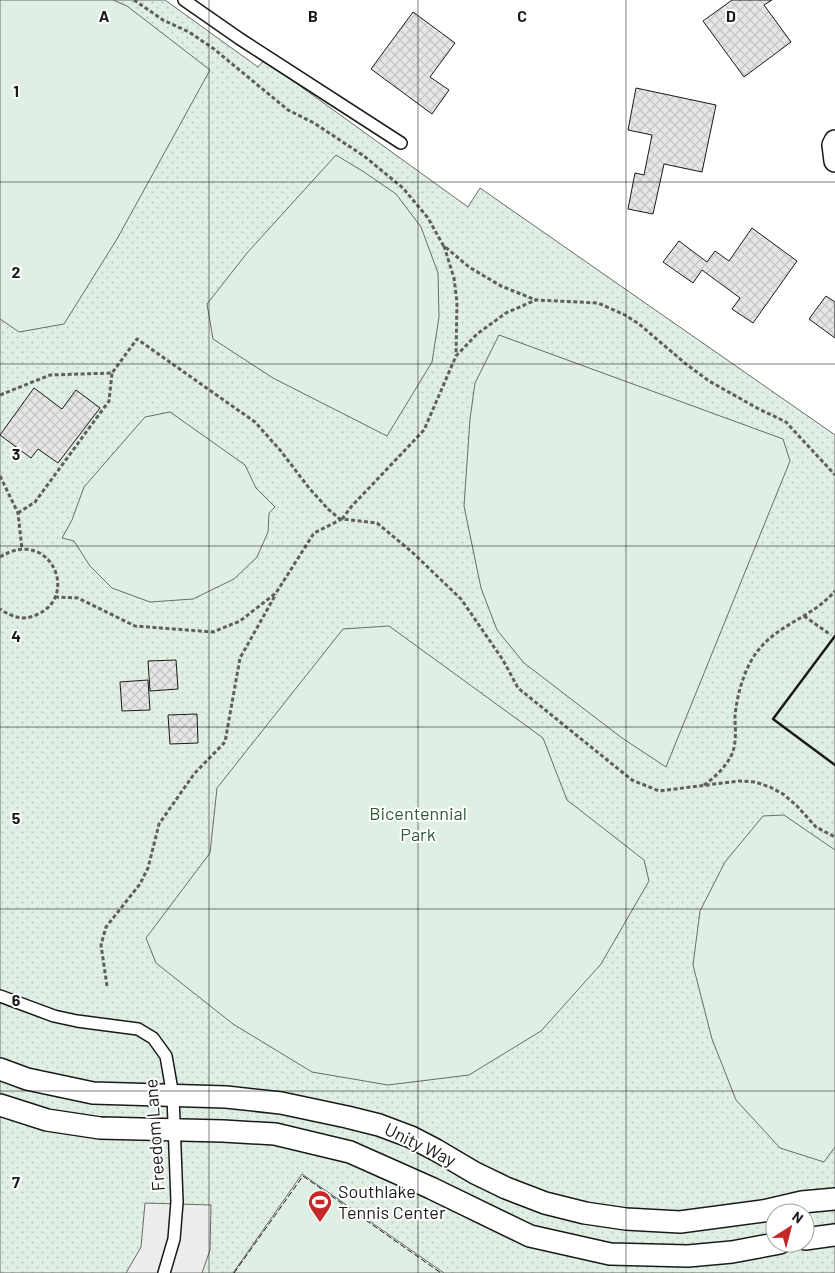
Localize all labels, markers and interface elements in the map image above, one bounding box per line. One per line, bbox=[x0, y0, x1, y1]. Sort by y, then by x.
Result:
text: A bbox=[99, 6, 110, 25]
text: B bbox=[308, 6, 318, 25]
text: C bbox=[517, 6, 527, 25]
text: D bbox=[726, 6, 736, 25]
text: 1 bbox=[13, 81, 19, 100]
text: 2 bbox=[12, 262, 21, 281]
text: 3 bbox=[12, 444, 20, 463]
text: 4 bbox=[11, 626, 21, 645]
park label: Bicentennial Park bbox=[369, 802, 467, 845]
text: 5 bbox=[12, 808, 21, 827]
text: 6 bbox=[12, 990, 21, 1009]
street label: Freedom Lane bbox=[139, 1078, 169, 1192]
street label: Unity Way bbox=[381, 1117, 460, 1171]
text: 7 bbox=[12, 1172, 20, 1191]
place label: Southlake Tennis Center bbox=[338, 1180, 446, 1223]
sports icon: Southlake Tennis Center bbox=[307, 1189, 333, 1223]
north arrow bbox=[765, 1203, 815, 1253]
text: N bbox=[789, 1207, 807, 1227]

